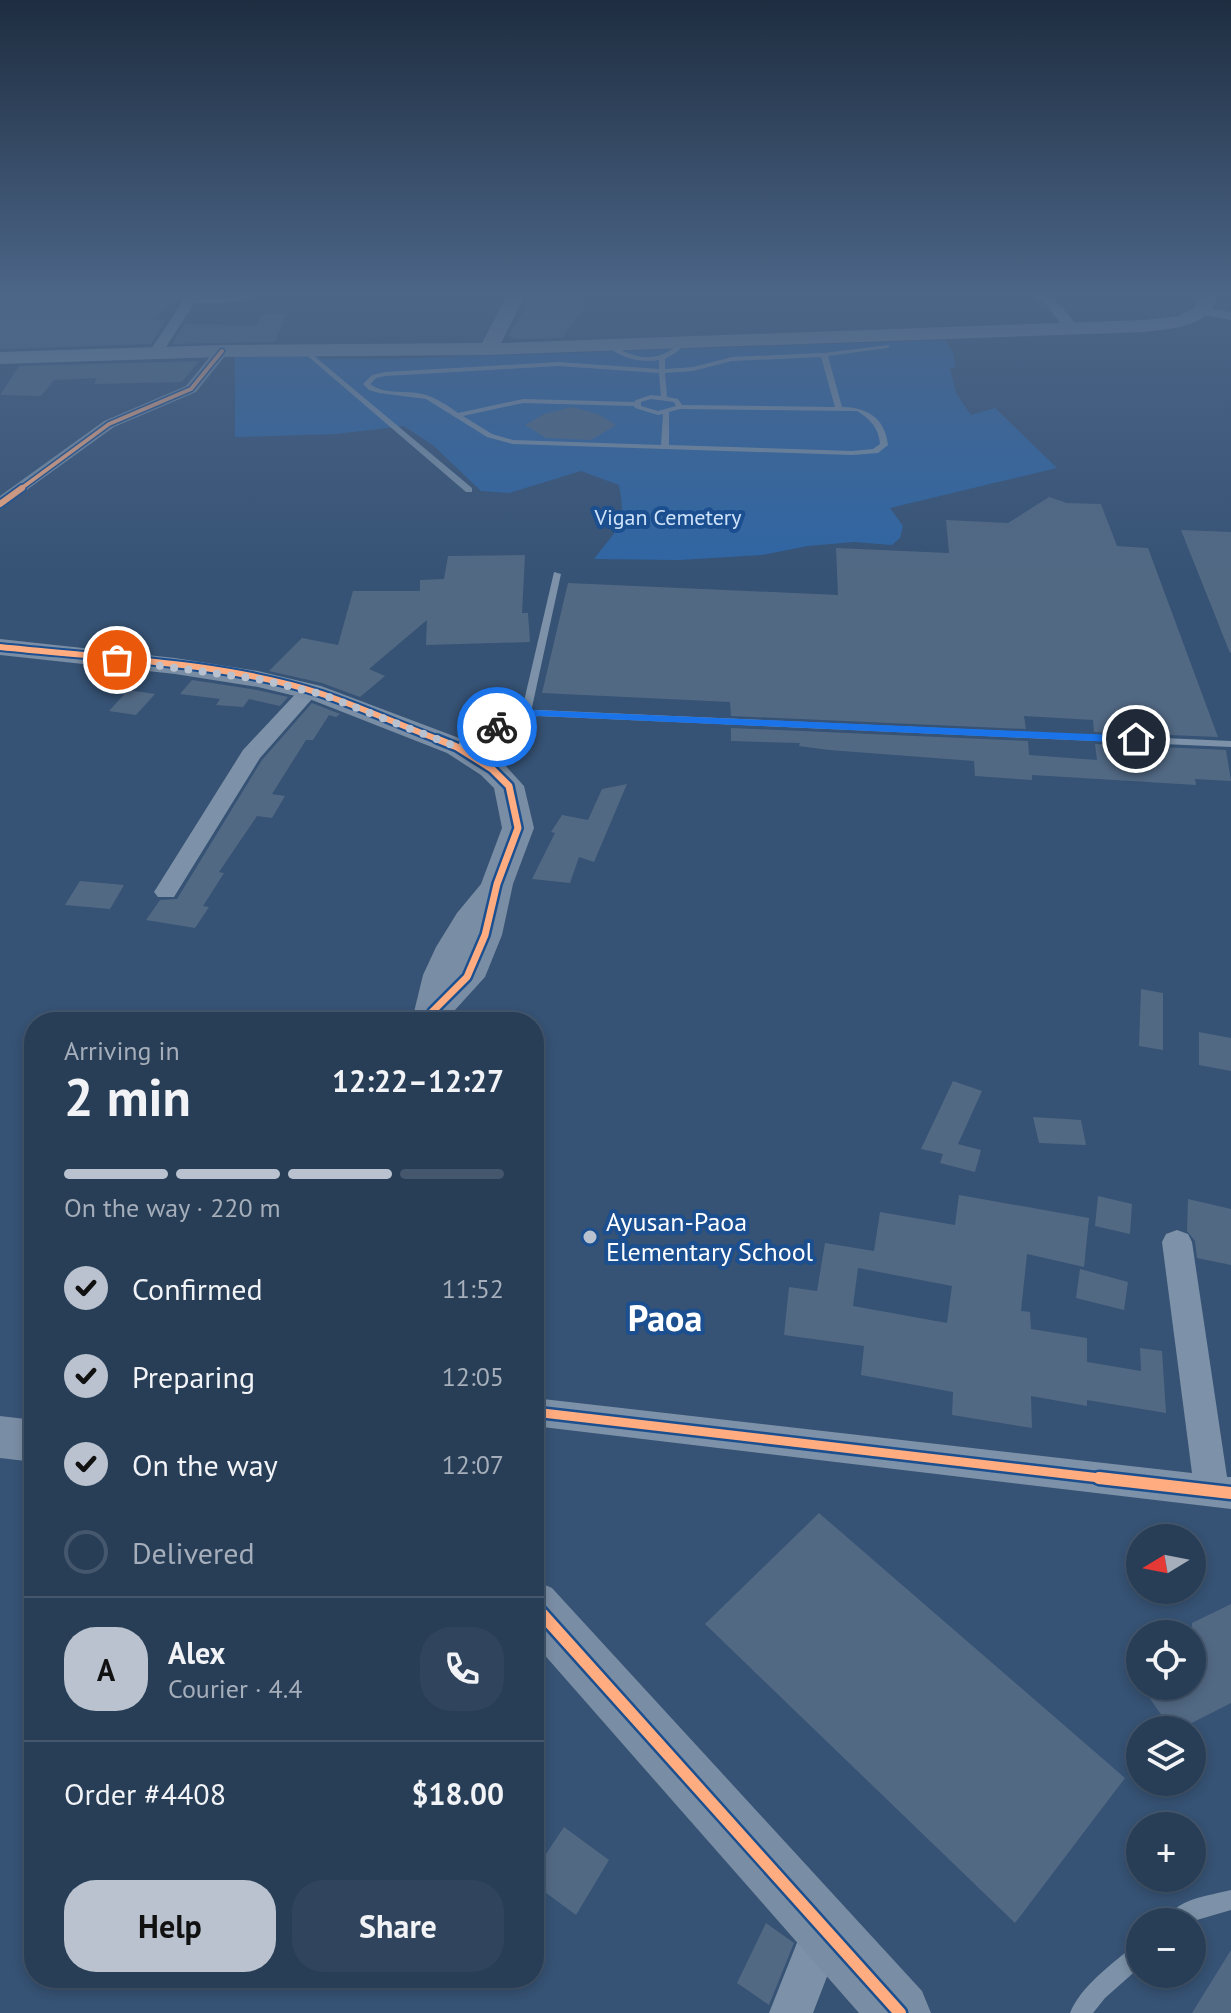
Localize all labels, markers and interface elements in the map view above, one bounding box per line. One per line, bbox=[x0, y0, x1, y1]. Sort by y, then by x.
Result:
park label: Vigan Cemetery bbox=[593, 503, 742, 531]
pin bbox=[83, 626, 151, 694]
icon: bag bbox=[95, 638, 139, 682]
courier bbox=[457, 687, 537, 767]
icon: bike bbox=[475, 705, 519, 749]
pin bbox=[1102, 705, 1170, 773]
icon: home bbox=[1114, 717, 1158, 761]
text: Arriving in bbox=[64, 1034, 180, 1067]
text: 12:22–12:27 bbox=[332, 1061, 504, 1100]
text: 2 min bbox=[64, 1063, 191, 1130]
text: On the way · 220 m bbox=[64, 1191, 281, 1224]
place label: Ayusan-Paoa Elementary School bbox=[606, 1205, 814, 1268]
marker: Ayusan-Paoa Elementary School bbox=[581, 1228, 599, 1246]
icon: check bbox=[64, 1266, 108, 1310]
text: Confirmed bbox=[132, 1269, 263, 1308]
text: 11:52 bbox=[442, 1272, 504, 1305]
district label: Paoa bbox=[628, 1294, 702, 1341]
icon: check bbox=[64, 1354, 108, 1398]
text: Preparing bbox=[132, 1357, 255, 1396]
text: 12:05 bbox=[442, 1360, 504, 1393]
icon: check bbox=[64, 1442, 108, 1486]
text: On the way bbox=[132, 1445, 278, 1484]
text: 12:07 bbox=[442, 1448, 504, 1481]
north arrow bbox=[1126, 1524, 1206, 1604]
map controls bbox=[1126, 1524, 1206, 1988]
text: Delivered bbox=[132, 1533, 255, 1572]
button: locate bbox=[1126, 1620, 1206, 1700]
button: phone bbox=[420, 1627, 504, 1711]
text: Alex bbox=[168, 1633, 225, 1672]
text: A bbox=[97, 1650, 115, 1689]
text: Courier · 4.4 bbox=[168, 1672, 302, 1705]
button: layers bbox=[1126, 1716, 1206, 1796]
text: Order #4408 bbox=[64, 1774, 226, 1813]
text: $18.00 bbox=[412, 1774, 504, 1813]
button: + bbox=[1126, 1812, 1206, 1892]
button: Help bbox=[64, 1880, 276, 1972]
button: Share bbox=[292, 1880, 504, 1972]
button: − bbox=[1126, 1908, 1206, 1988]

